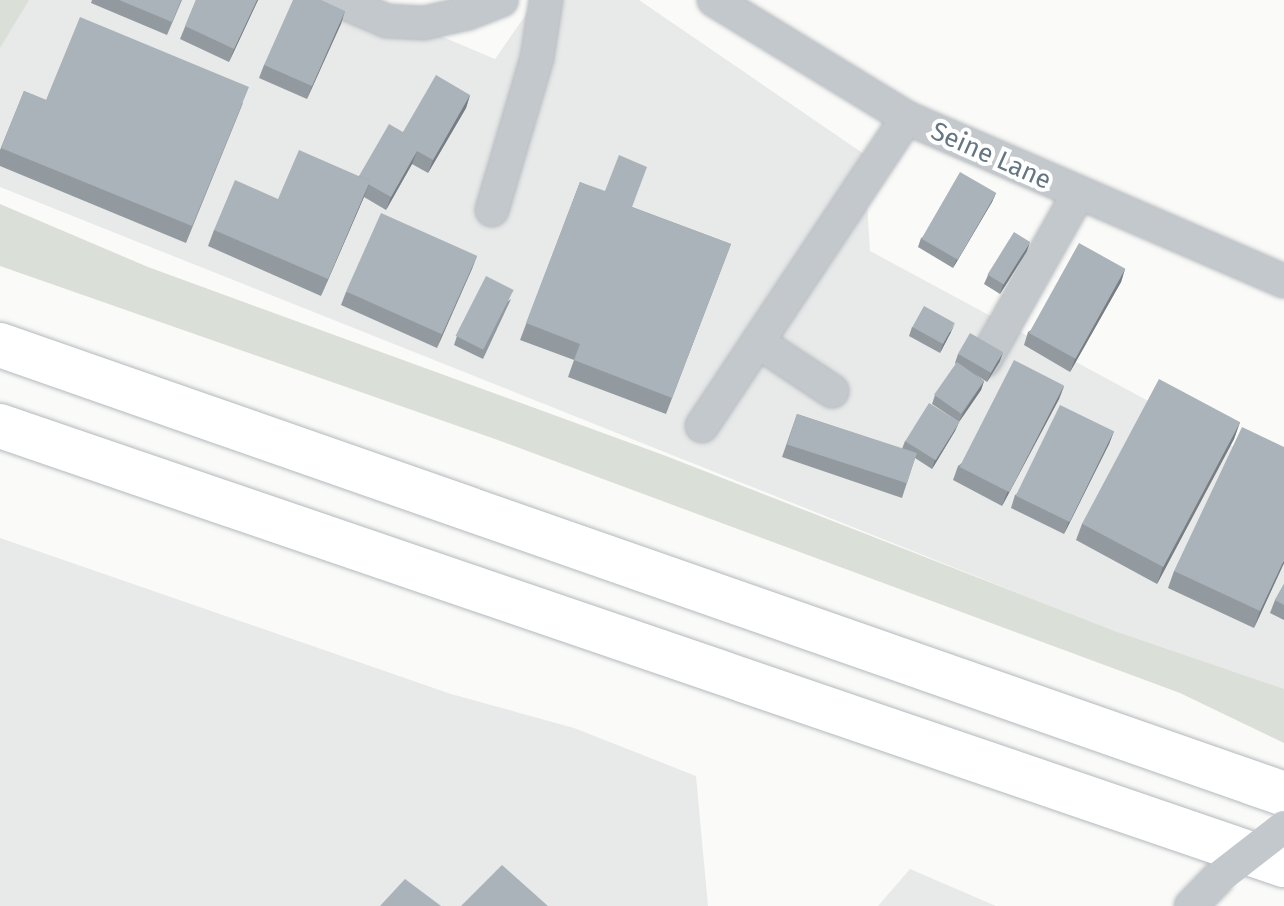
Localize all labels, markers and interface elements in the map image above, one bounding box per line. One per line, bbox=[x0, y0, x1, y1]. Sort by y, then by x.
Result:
street label: Seine Lane bbox=[926, 116, 1056, 196]

